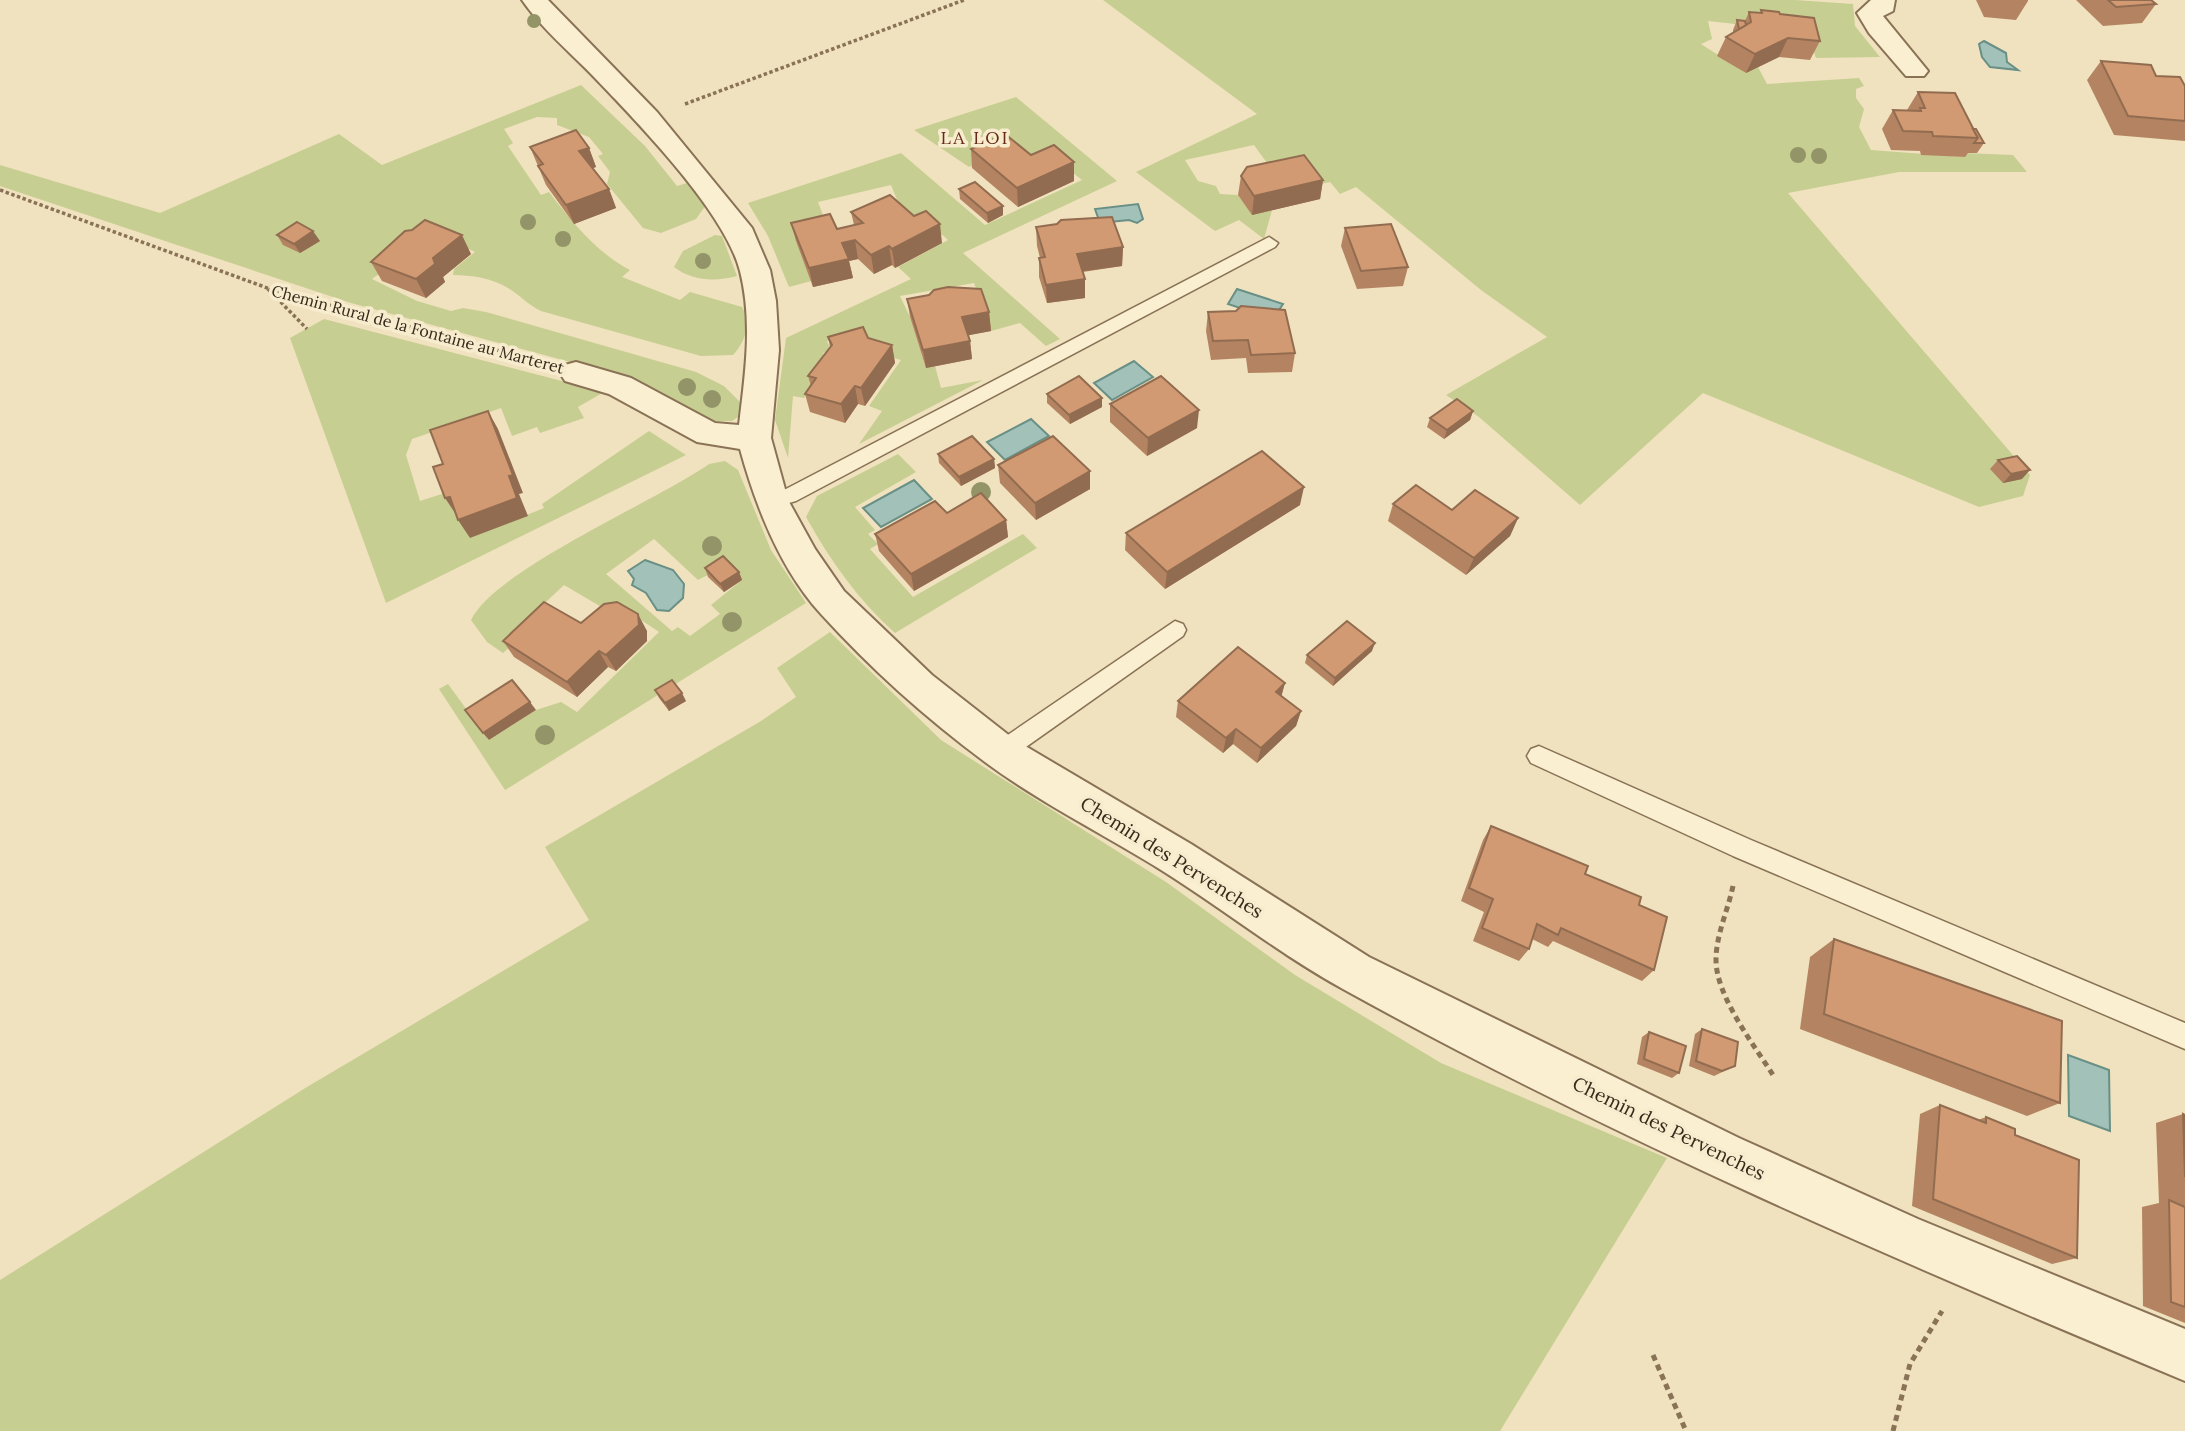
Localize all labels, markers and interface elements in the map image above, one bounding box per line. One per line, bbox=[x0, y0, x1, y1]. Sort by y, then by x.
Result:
district label: LA LOI bbox=[941, 126, 1009, 149]
street label: Chemin Rural de la Fontaine au Marteret bbox=[270, 280, 567, 378]
street label: Chemin des Pervenches bbox=[1076, 791, 1268, 923]
street label: Chemin des Pervenches bbox=[1569, 1071, 1769, 1185]

